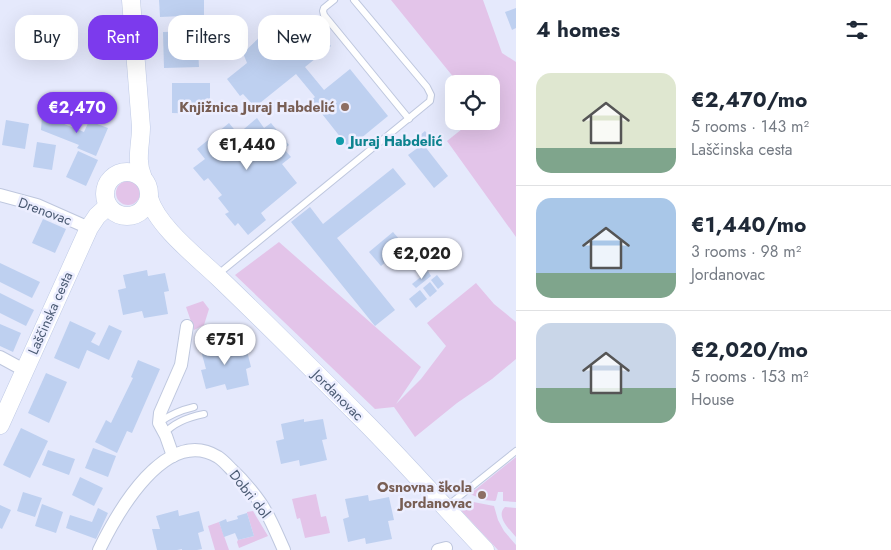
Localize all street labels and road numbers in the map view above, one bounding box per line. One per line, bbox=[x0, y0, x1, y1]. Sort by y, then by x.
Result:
street label: Drenovac bbox=[15, 192, 75, 230]
street label: Laščinska cesta bbox=[23, 268, 77, 358]
street label: Jordanovac bbox=[307, 364, 368, 425]
street label: Dobri dol bbox=[225, 466, 275, 522]

